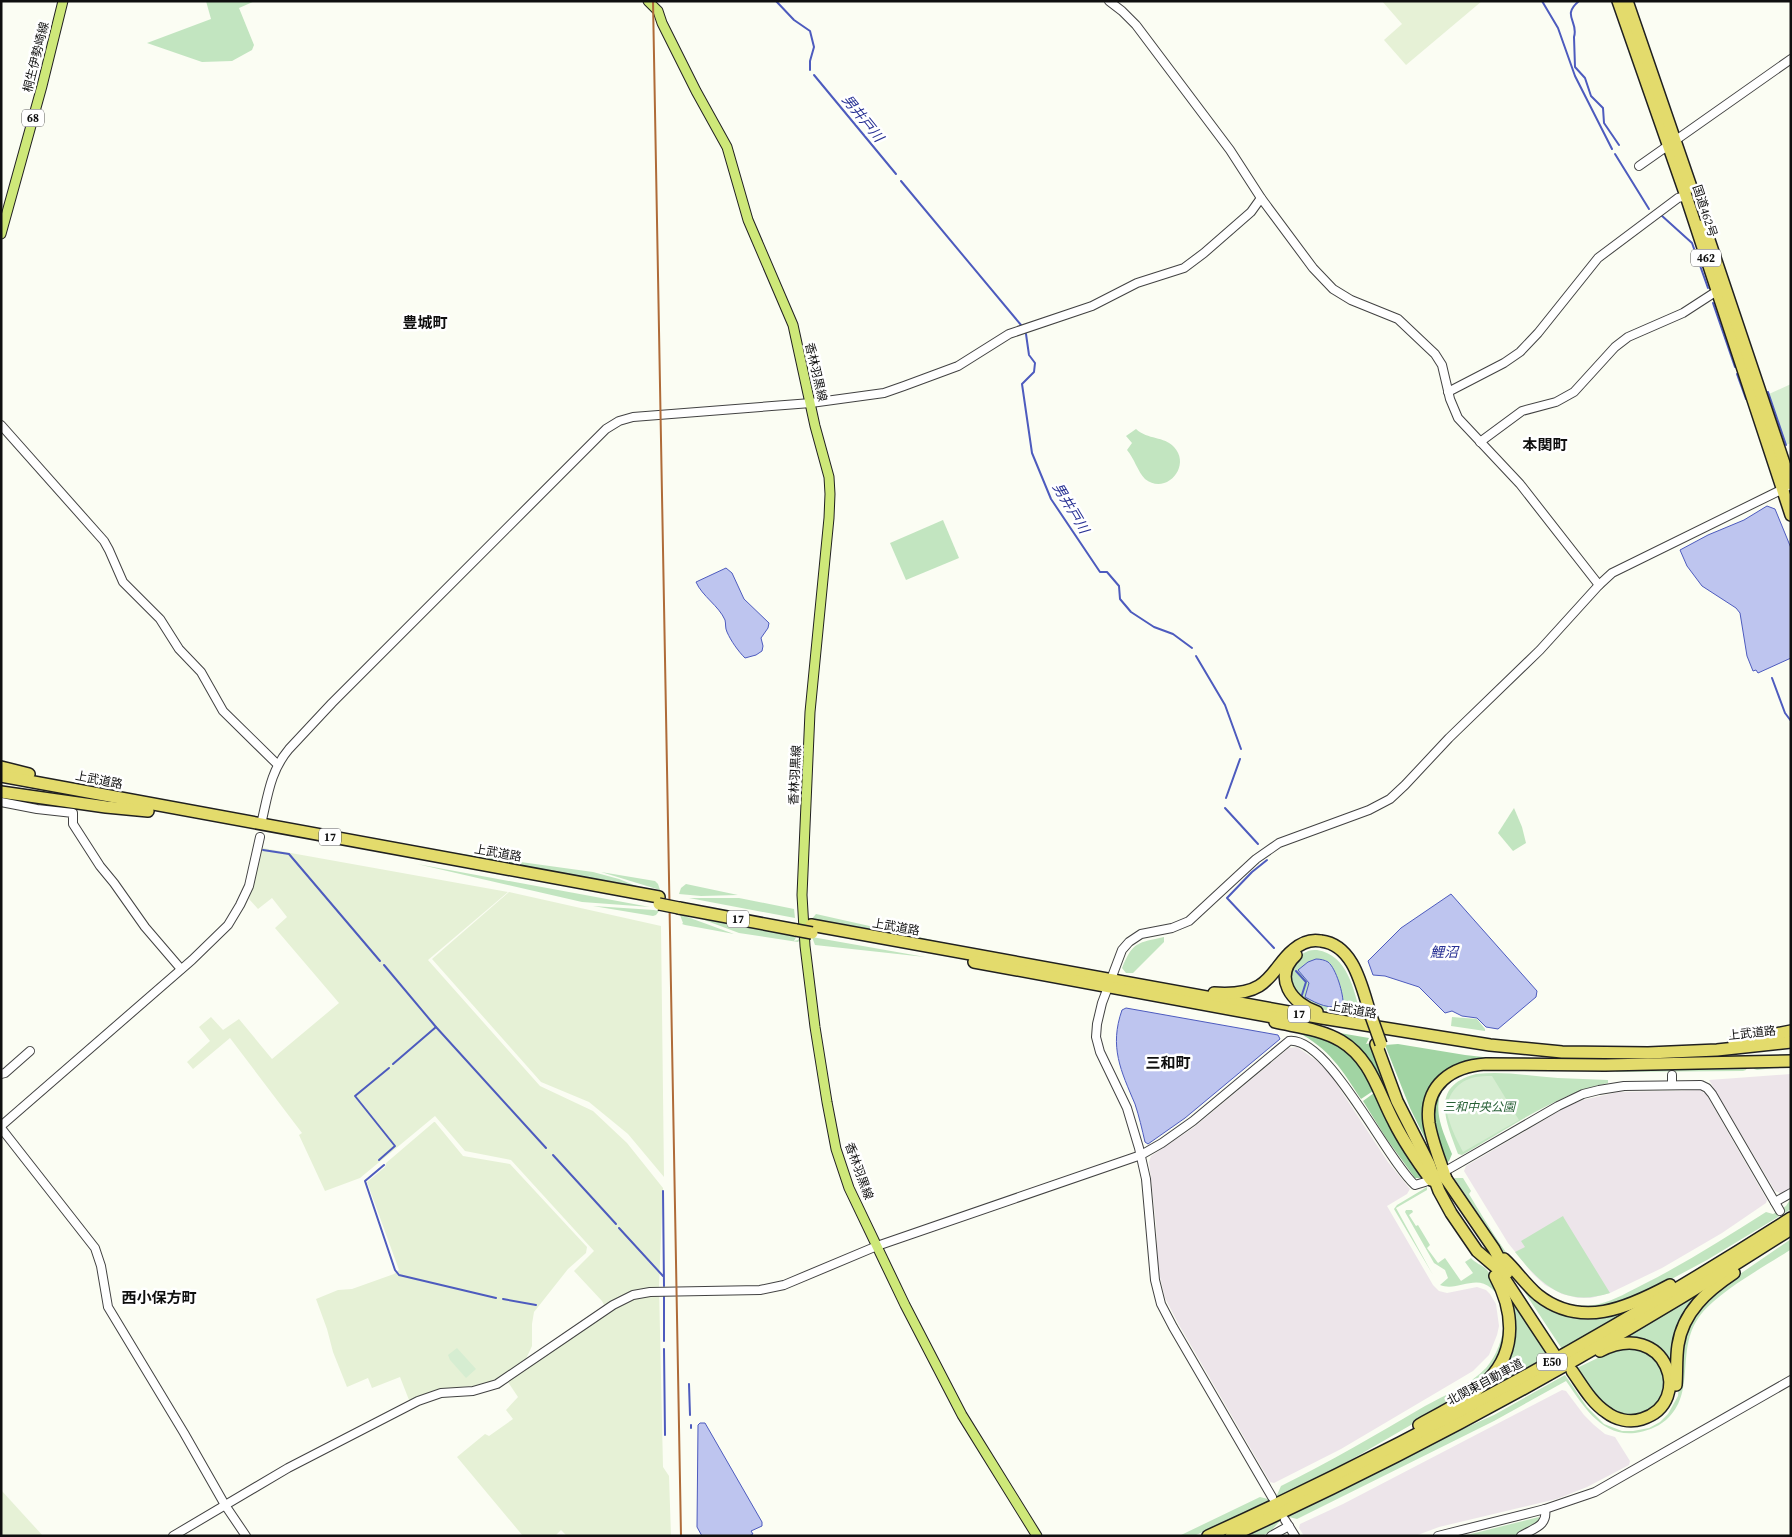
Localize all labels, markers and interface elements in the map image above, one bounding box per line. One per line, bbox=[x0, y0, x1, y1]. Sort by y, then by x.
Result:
street label: 桐生伊勢崎線 bbox=[20, 20, 52, 94]
water label: 男井戸川 bbox=[838, 90, 890, 148]
road number: 68 bbox=[22, 110, 44, 126]
street label: 国道462号 bbox=[1689, 183, 1721, 239]
road number: 462 bbox=[1691, 250, 1721, 266]
district label: 豊城町 bbox=[402, 312, 448, 333]
street label: 香林羽黒線 bbox=[801, 341, 831, 403]
district label: 本関町 bbox=[1522, 434, 1568, 455]
water label: 男井戸川 bbox=[1048, 479, 1095, 539]
street label: 香林羽黒線 bbox=[785, 745, 805, 805]
street label: 上武道路 bbox=[74, 768, 124, 792]
road number: 17 bbox=[319, 829, 341, 846]
street label: 上武道路 bbox=[473, 841, 523, 865]
road number: 17 bbox=[727, 911, 749, 928]
street label: 上武道路 bbox=[871, 915, 921, 939]
water label: 鯉沼 bbox=[1430, 942, 1460, 962]
street label: 上武道路 bbox=[1328, 998, 1378, 1022]
road number: 17 bbox=[1288, 1006, 1310, 1022]
street label: 上武道路 bbox=[1727, 1023, 1777, 1043]
district label: 三和町 bbox=[1145, 1052, 1191, 1073]
park label: 三和中央公園 bbox=[1443, 1099, 1517, 1115]
street label: 香林羽黒線 bbox=[841, 1140, 877, 1202]
district label: 西小保方町 bbox=[121, 1287, 197, 1308]
road number: E50 bbox=[1537, 1354, 1567, 1370]
street label: 北関東自動車道 bbox=[1444, 1355, 1526, 1409]

